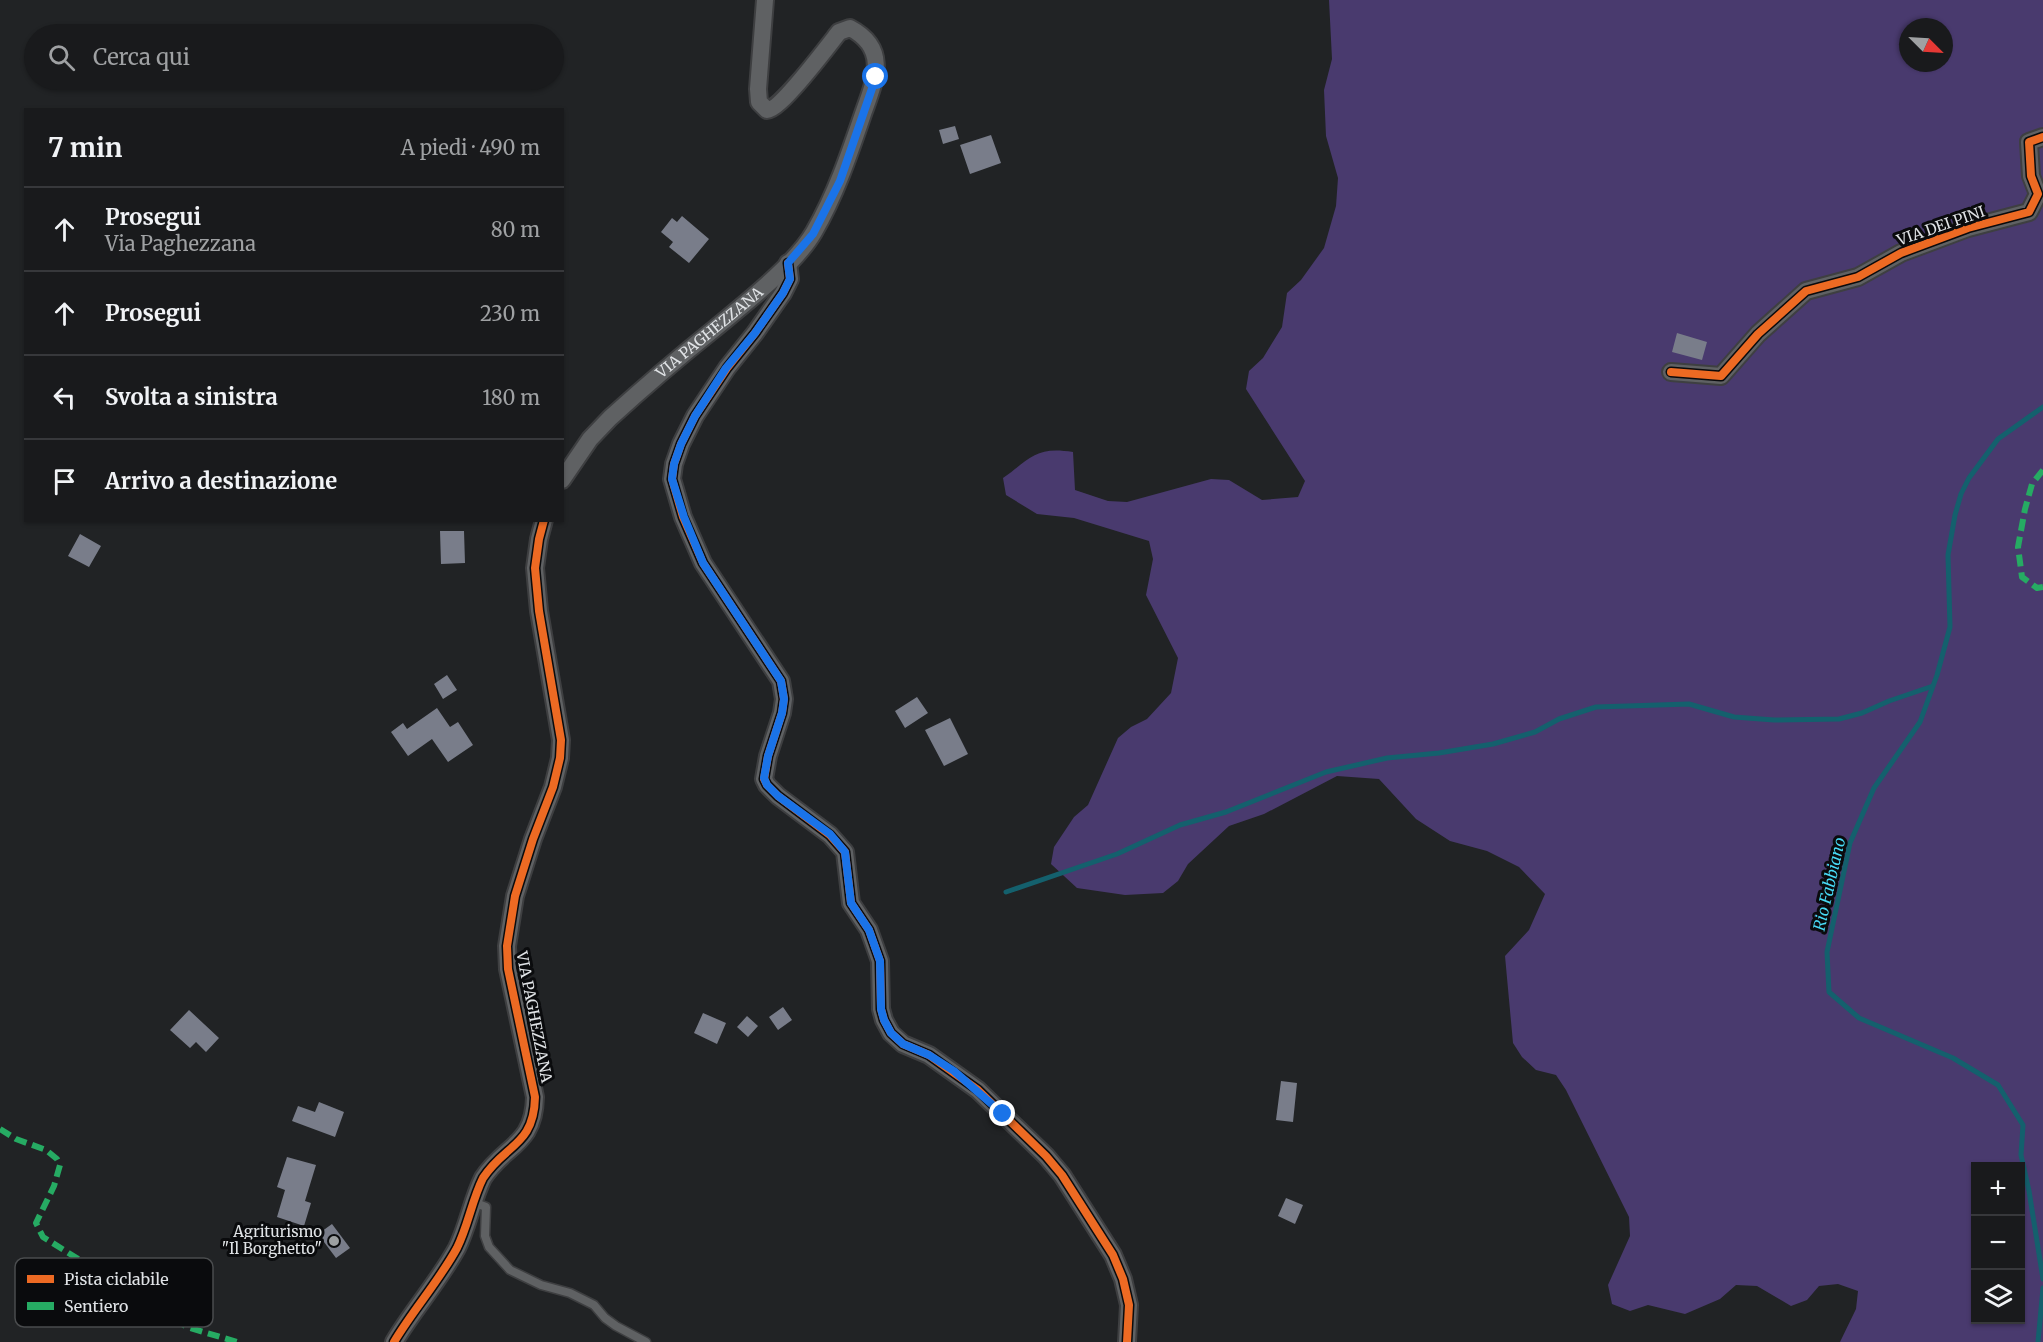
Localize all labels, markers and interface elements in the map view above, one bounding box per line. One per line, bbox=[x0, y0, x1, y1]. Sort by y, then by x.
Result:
north arrow bbox=[1899, 18, 1953, 72]
search box bbox=[24, 24, 564, 90]
icon: search bbox=[45, 41, 78, 74]
text: Cerca qui bbox=[93, 43, 190, 71]
route start bbox=[862, 63, 888, 89]
text: 7 min bbox=[48, 131, 122, 164]
text: A piedi · 490 m bbox=[401, 135, 540, 160]
street label: VIA DEI PINI bbox=[1893, 202, 1987, 250]
text: Prosegui bbox=[105, 203, 201, 231]
icon: ahead bbox=[48, 213, 81, 246]
text: 80 m bbox=[491, 217, 540, 242]
text: Via Paghezzana bbox=[105, 231, 256, 256]
street label: VIA PAGHEZZANA bbox=[651, 282, 767, 383]
icon: ahead bbox=[48, 297, 81, 330]
text: Prosegui bbox=[105, 299, 201, 327]
text: 230 m bbox=[480, 301, 540, 326]
icon: left bbox=[48, 381, 81, 414]
text: Svolta a sinistra bbox=[105, 383, 278, 411]
text: 180 m bbox=[482, 385, 540, 410]
icon: arrive bbox=[48, 465, 81, 498]
text: Arrivo a destinazione bbox=[105, 467, 337, 495]
water label: Rio Fabbiano bbox=[1809, 835, 1849, 933]
street label: VIA PAGHEZZANA bbox=[512, 949, 557, 1085]
route end bbox=[989, 1100, 1015, 1126]
map controls bbox=[1971, 1162, 2025, 1324]
button: + bbox=[1971, 1162, 2025, 1216]
button: − bbox=[1971, 1216, 2025, 1270]
place label: Agriturismo "Il Borghetto" bbox=[222, 1222, 322, 1258]
marker: Agriturismo "Il Borghetto" bbox=[327, 1234, 341, 1248]
legend bbox=[15, 1258, 213, 1327]
text: Pista ciclabile bbox=[64, 1269, 169, 1289]
button: layers bbox=[1971, 1270, 2025, 1324]
text: Sentiero bbox=[64, 1296, 128, 1316]

